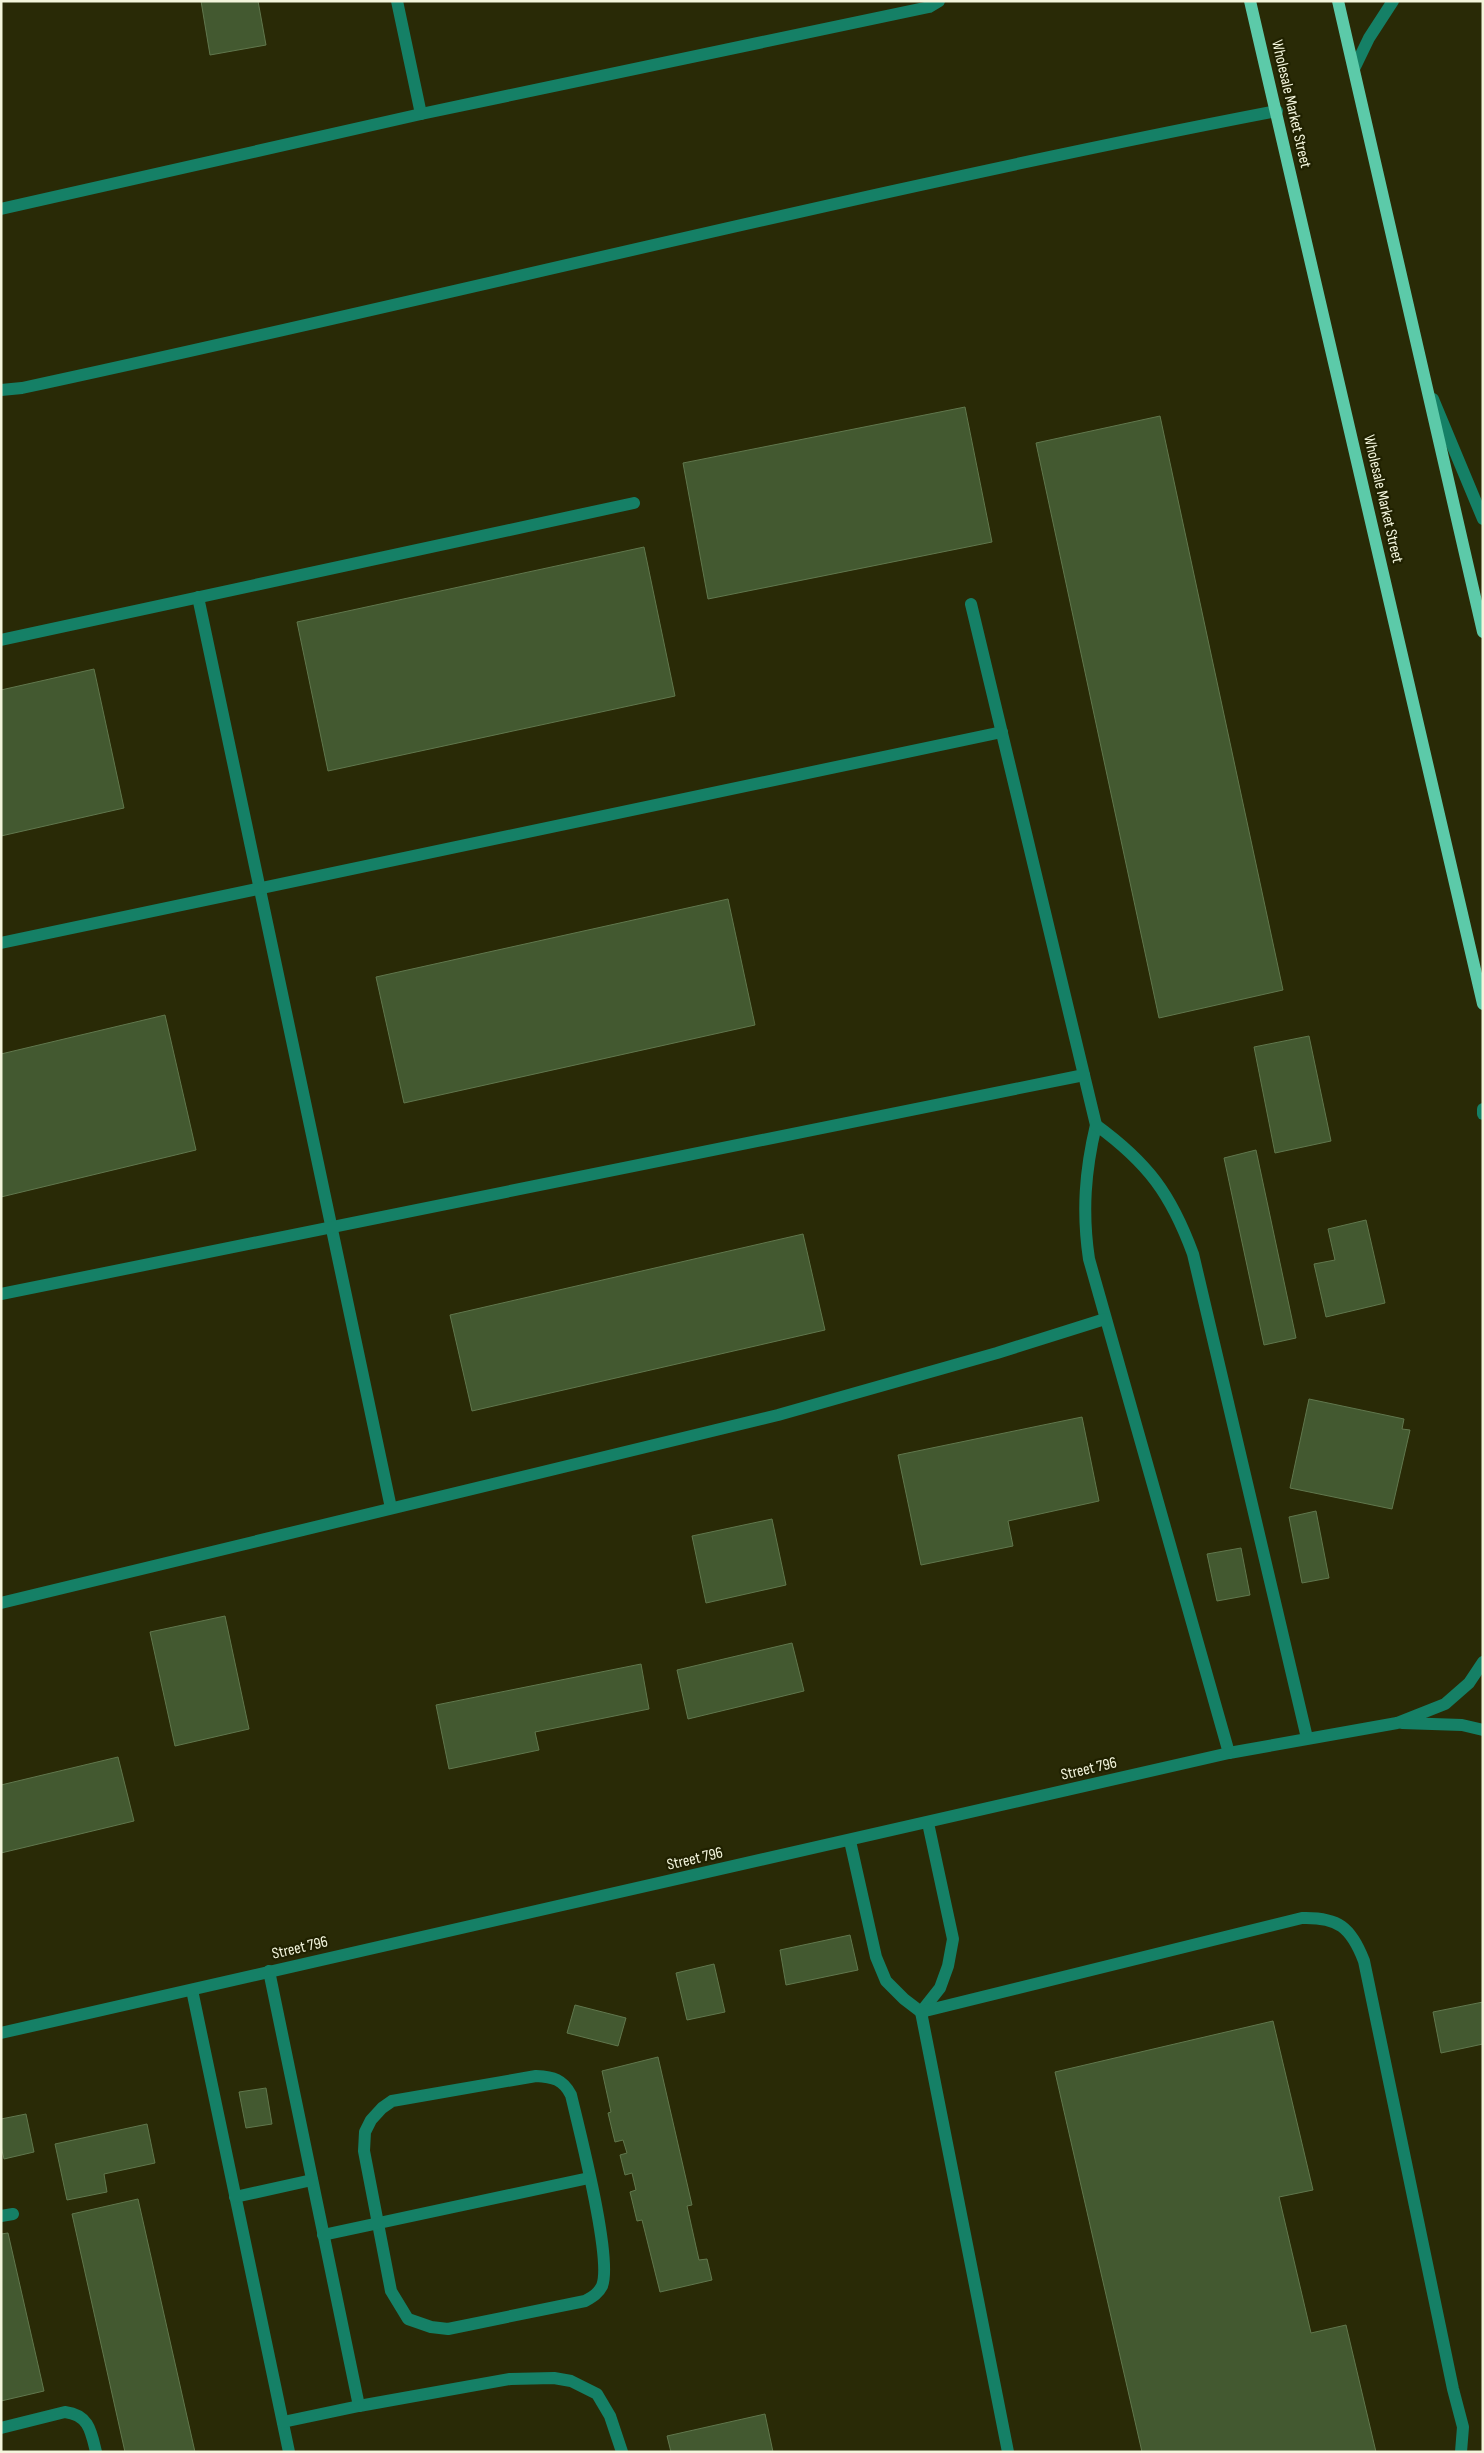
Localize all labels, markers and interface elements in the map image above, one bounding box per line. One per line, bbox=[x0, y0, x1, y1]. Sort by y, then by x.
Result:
street label: Wholesale Market Street bbox=[1267, 38, 1315, 170]
street label: Wholesale Market Street bbox=[1359, 433, 1407, 565]
street label: Street 796 bbox=[1059, 1753, 1119, 1785]
street label: Street 796 bbox=[665, 1843, 725, 1875]
street label: Street 796 bbox=[270, 1932, 330, 1964]

